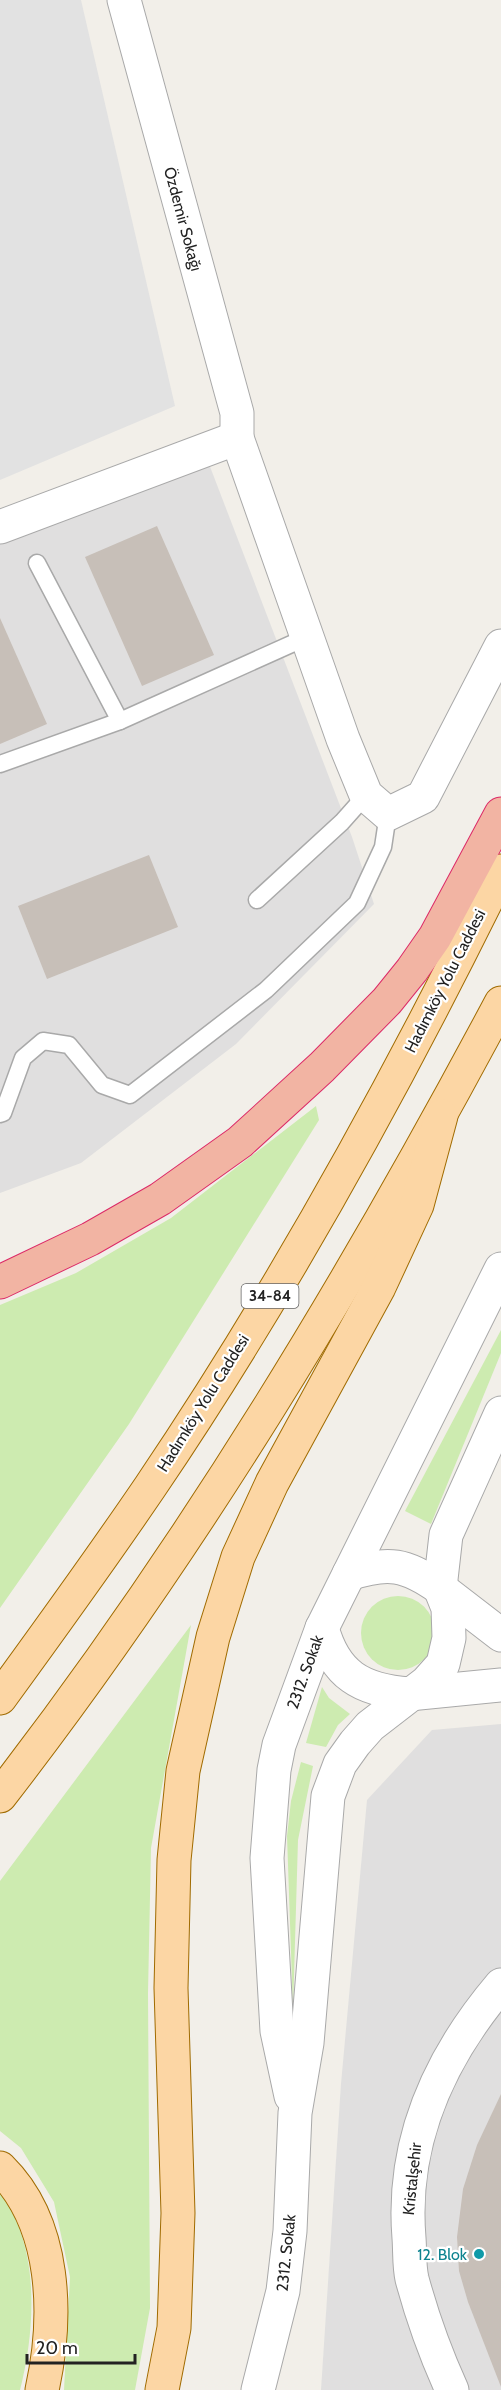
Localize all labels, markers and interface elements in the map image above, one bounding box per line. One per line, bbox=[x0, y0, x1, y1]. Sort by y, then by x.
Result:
street label: Özdemir Sokağı bbox=[160, 165, 206, 273]
street label: Hadımköy Yolu Caddesi bbox=[401, 906, 489, 1056]
road number: 34-84 bbox=[242, 1284, 298, 1308]
street label: Hadımköy Yolu Caddesi bbox=[153, 1331, 253, 1475]
street label: 2312. Sokak bbox=[283, 1631, 327, 1712]
street label: Kristalşehir bbox=[399, 2141, 425, 2216]
street label: 2312. Sokak bbox=[272, 2213, 300, 2293]
place label: 12. Blok bbox=[417, 2245, 468, 2264]
marker: 12. Blok bbox=[472, 2247, 486, 2261]
scale bar bbox=[27, 2327, 135, 2365]
text: 20 m bbox=[36, 2337, 78, 2359]

